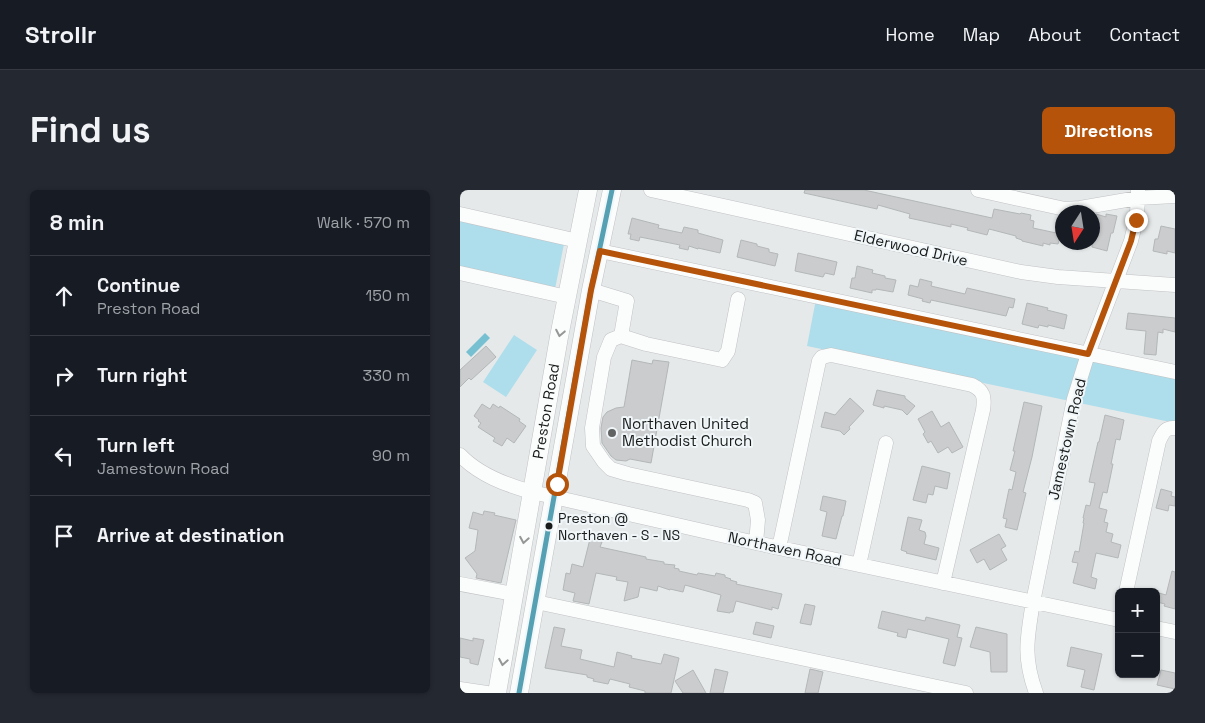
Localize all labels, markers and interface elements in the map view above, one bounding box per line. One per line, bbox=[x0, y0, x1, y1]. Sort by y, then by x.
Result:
text: Strollr bbox=[25, 19, 97, 50]
text: Home bbox=[886, 23, 935, 46]
text: Map bbox=[963, 23, 1000, 46]
text: About bbox=[1028, 23, 1082, 46]
text: Contact bbox=[1110, 23, 1180, 46]
button: Directions bbox=[1042, 107, 1175, 154]
text: Find us bbox=[30, 108, 151, 152]
north arrow bbox=[1055, 205, 1100, 250]
text: 8 min bbox=[50, 209, 104, 236]
route end bbox=[1125, 209, 1148, 232]
text: Walk · 570 m bbox=[317, 212, 410, 233]
street label: Elderwood Drive bbox=[852, 225, 970, 270]
text: Continue bbox=[97, 273, 180, 298]
icon: ahead bbox=[50, 282, 78, 310]
text: 150 m bbox=[366, 285, 410, 306]
text: Preston Road bbox=[97, 298, 200, 319]
one-way arrow bbox=[555, 328, 565, 337]
icon: right bbox=[50, 362, 78, 390]
street label: Preston Road bbox=[528, 362, 563, 460]
text: Turn right bbox=[97, 363, 187, 388]
text: 330 m bbox=[363, 365, 410, 386]
street label: Jamestown Road bbox=[1043, 376, 1090, 502]
place label: Northaven United Methodist Church bbox=[622, 414, 752, 450]
marker: Northaven United Methodist Church bbox=[606, 427, 618, 439]
text: Turn left bbox=[97, 433, 175, 458]
icon: left bbox=[50, 442, 78, 470]
text: 90 m bbox=[372, 445, 410, 466]
text: Jamestown Road bbox=[97, 458, 230, 479]
route start bbox=[546, 473, 569, 496]
place label: Preston @ Northaven - S - NS bbox=[558, 509, 680, 544]
marker: Preston @ Northaven - S - NS bbox=[544, 521, 554, 531]
icon: arrive bbox=[50, 522, 78, 550]
text: Arrive at destination bbox=[97, 523, 285, 548]
street label: Northaven Road bbox=[727, 527, 844, 570]
one-way arrow bbox=[519, 536, 529, 545]
map controls bbox=[1115, 588, 1160, 678]
button: + bbox=[1115, 588, 1160, 633]
button: − bbox=[1115, 633, 1160, 678]
one-way arrow bbox=[498, 657, 508, 666]

